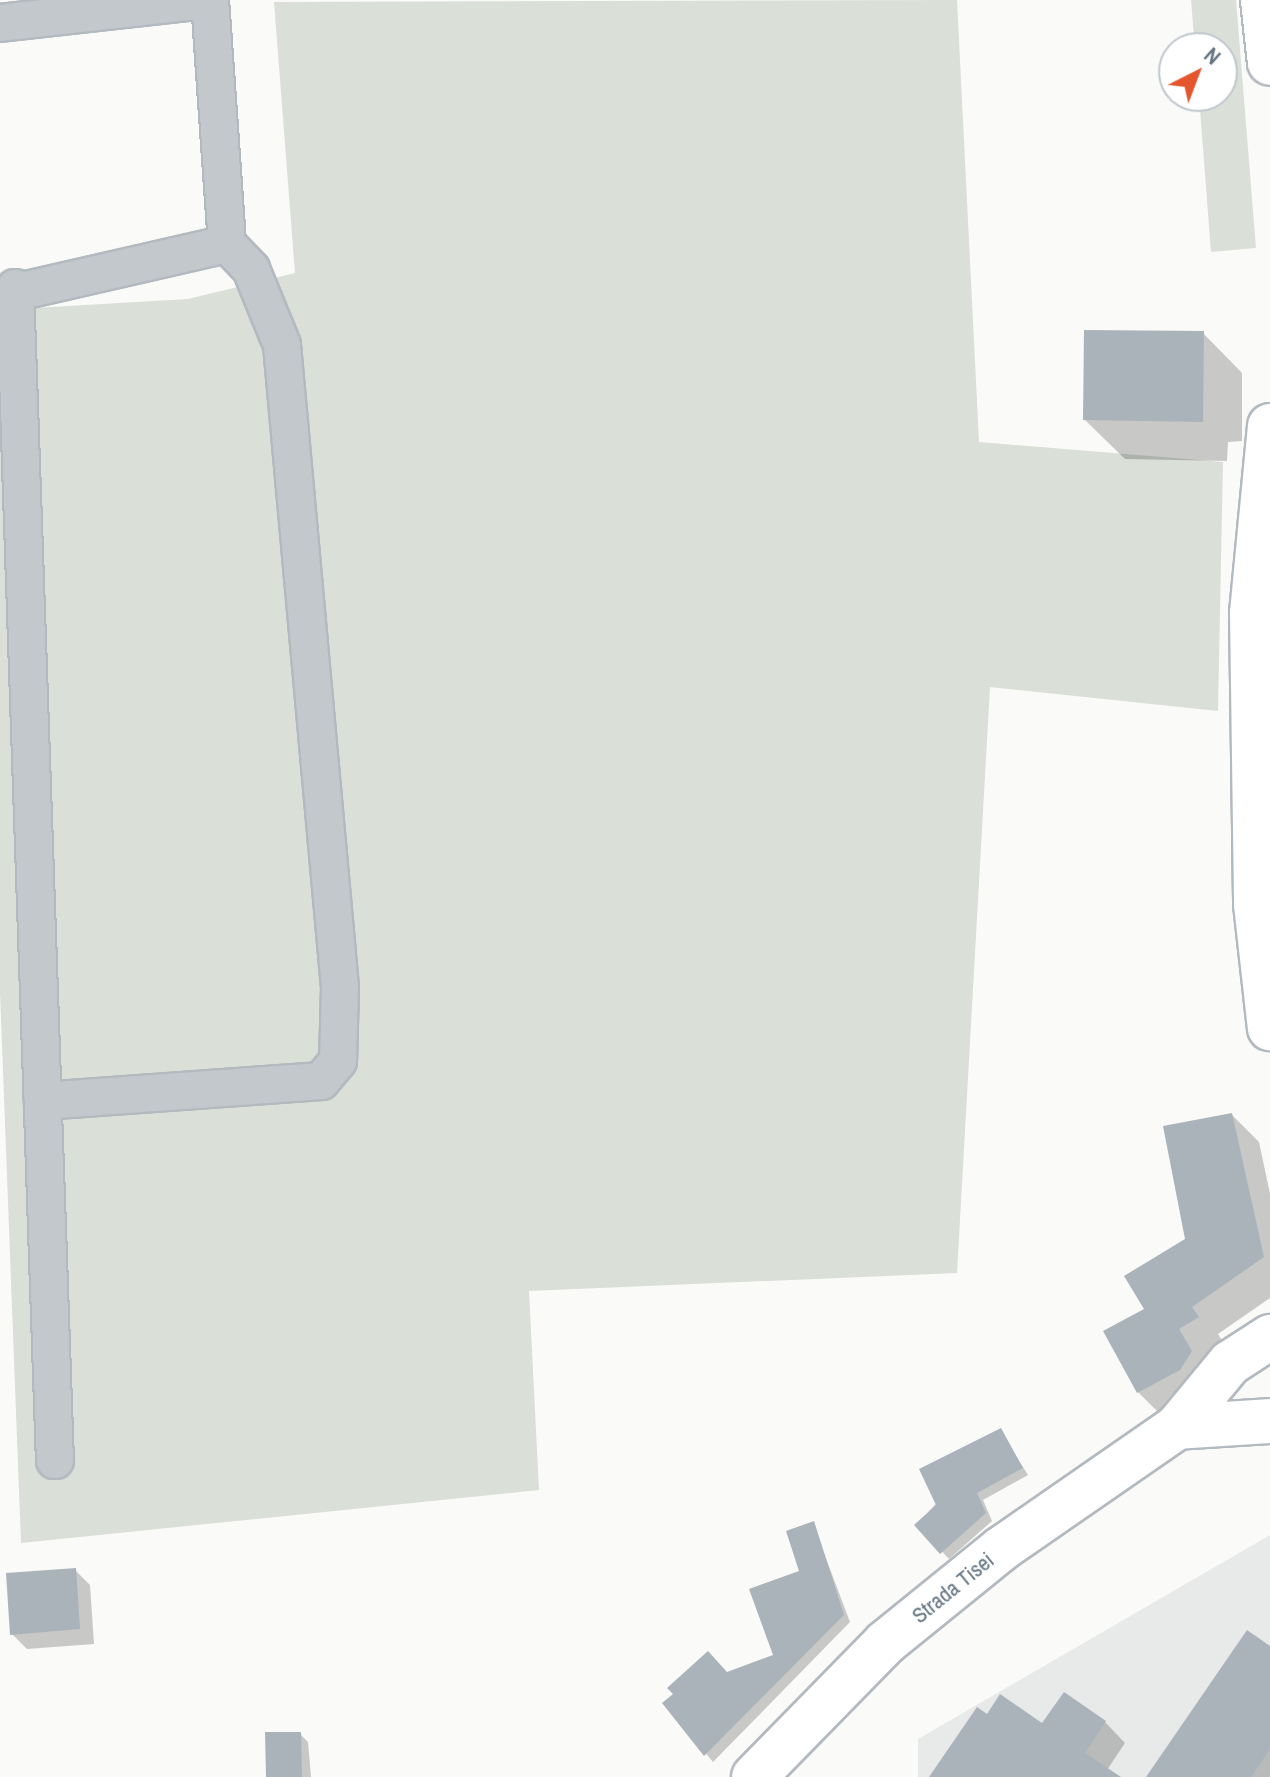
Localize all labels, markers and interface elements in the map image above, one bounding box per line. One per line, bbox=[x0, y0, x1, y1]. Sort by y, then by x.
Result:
north arrow bbox=[1158, 32, 1238, 112]
text: N bbox=[1198, 40, 1228, 71]
street label: Strada Tisei bbox=[907, 1547, 999, 1629]

